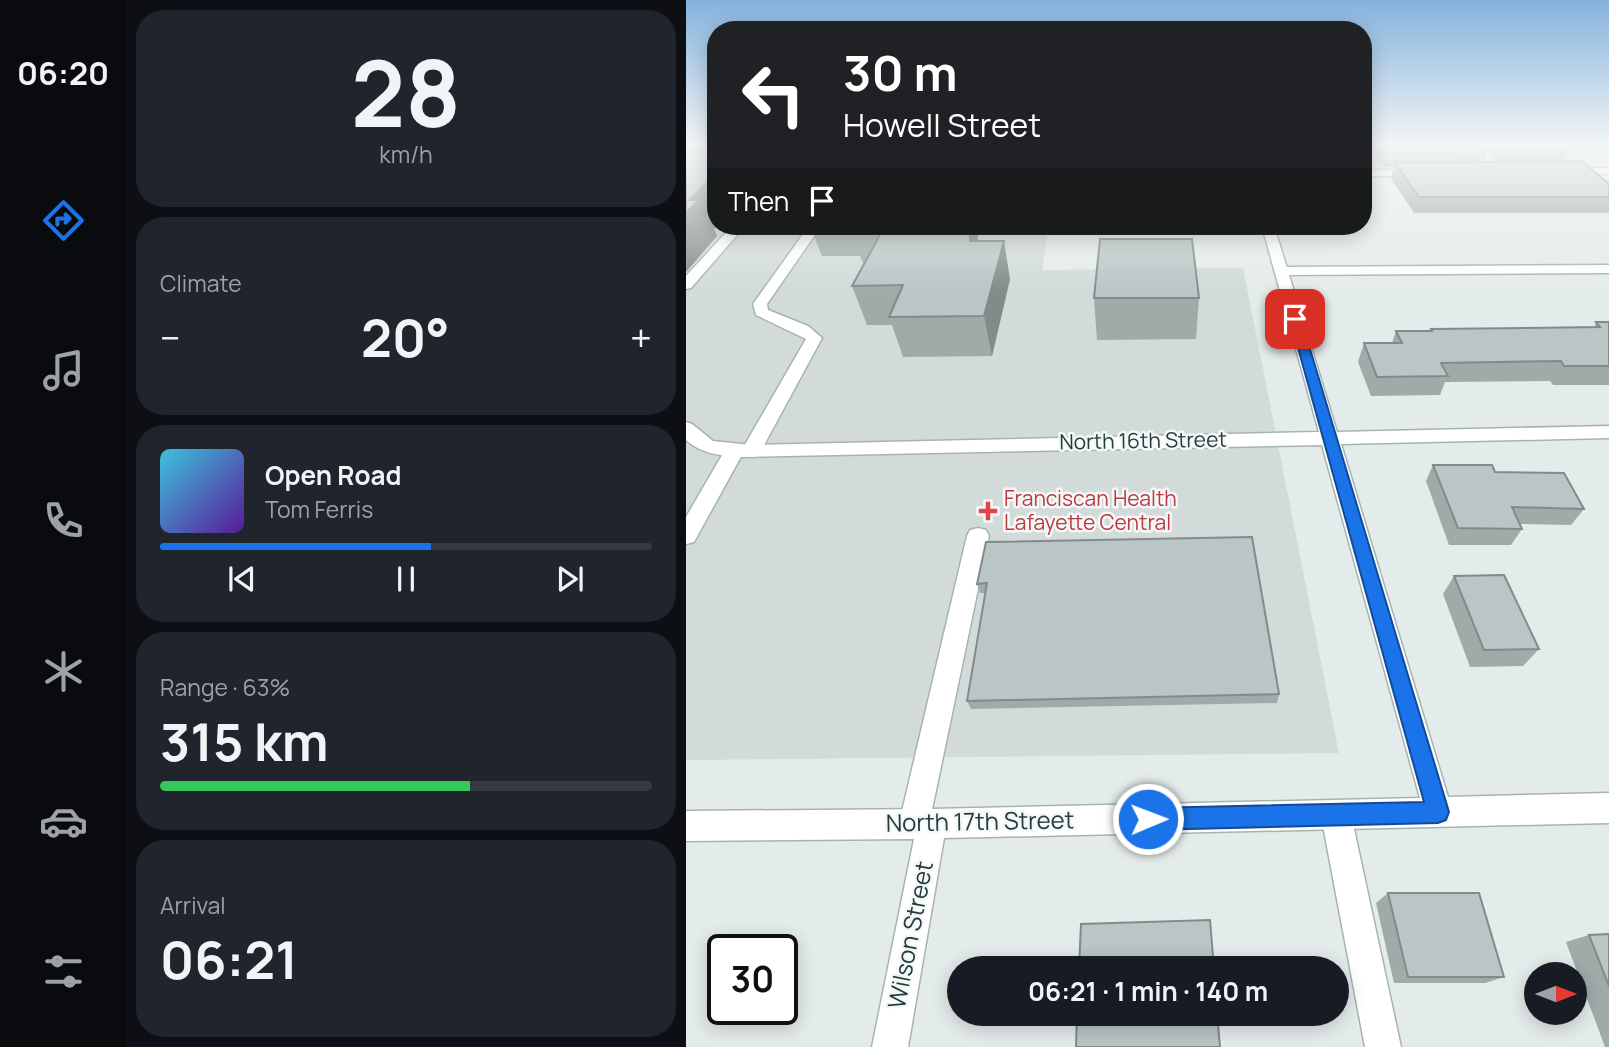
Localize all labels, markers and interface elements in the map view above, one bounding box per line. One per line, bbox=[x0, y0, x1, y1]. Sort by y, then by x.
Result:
text: 28 bbox=[351, 30, 461, 154]
text: 30 m bbox=[843, 39, 958, 106]
icon: left bbox=[728, 49, 819, 140]
text: 06:20 bbox=[17, 51, 109, 95]
text: Howell Street bbox=[843, 103, 1041, 147]
text: km/h bbox=[379, 138, 433, 170]
icon: arrive bbox=[803, 182, 841, 220]
text: Then bbox=[728, 183, 789, 219]
icon: directions bbox=[39, 196, 88, 245]
text: Climate bbox=[160, 267, 242, 299]
pin bbox=[1265, 289, 1325, 349]
icon: arrive bbox=[1276, 300, 1314, 338]
text: 20° bbox=[361, 302, 450, 373]
text: − bbox=[160, 311, 181, 363]
text: + bbox=[630, 311, 652, 363]
icon: music bbox=[39, 346, 88, 395]
street label: North 16th Street bbox=[1059, 425, 1227, 455]
text: Open Road bbox=[265, 457, 401, 493]
place label: Franciscan Health Lafayette Central bbox=[1004, 484, 1177, 536]
text: Tom Ferris bbox=[265, 493, 373, 525]
icon: phone bbox=[39, 496, 88, 545]
marker: Franciscan Health Lafayette Central bbox=[978, 501, 998, 521]
icon: previous bbox=[223, 560, 261, 598]
icon: pause bbox=[387, 560, 425, 598]
icon: next bbox=[551, 560, 589, 598]
icon: climate bbox=[39, 647, 88, 696]
text: Range · 63% bbox=[160, 671, 290, 703]
text: 315 km bbox=[160, 706, 329, 777]
position arrow bbox=[1111, 782, 1185, 856]
icon: car bbox=[39, 797, 88, 846]
street label: North 17th Street bbox=[885, 802, 1075, 839]
street label: Wilson Street bbox=[879, 858, 940, 1011]
text: Arrival bbox=[160, 889, 226, 921]
text: 06:21 bbox=[160, 924, 298, 995]
speed limit sign: 30 bbox=[707, 934, 798, 1025]
icon: filters bbox=[39, 947, 88, 996]
north arrow bbox=[1524, 962, 1587, 1026]
map controls bbox=[1524, 962, 1587, 1025]
text: 06:21 · 1 min · 140 m bbox=[1028, 973, 1268, 1009]

